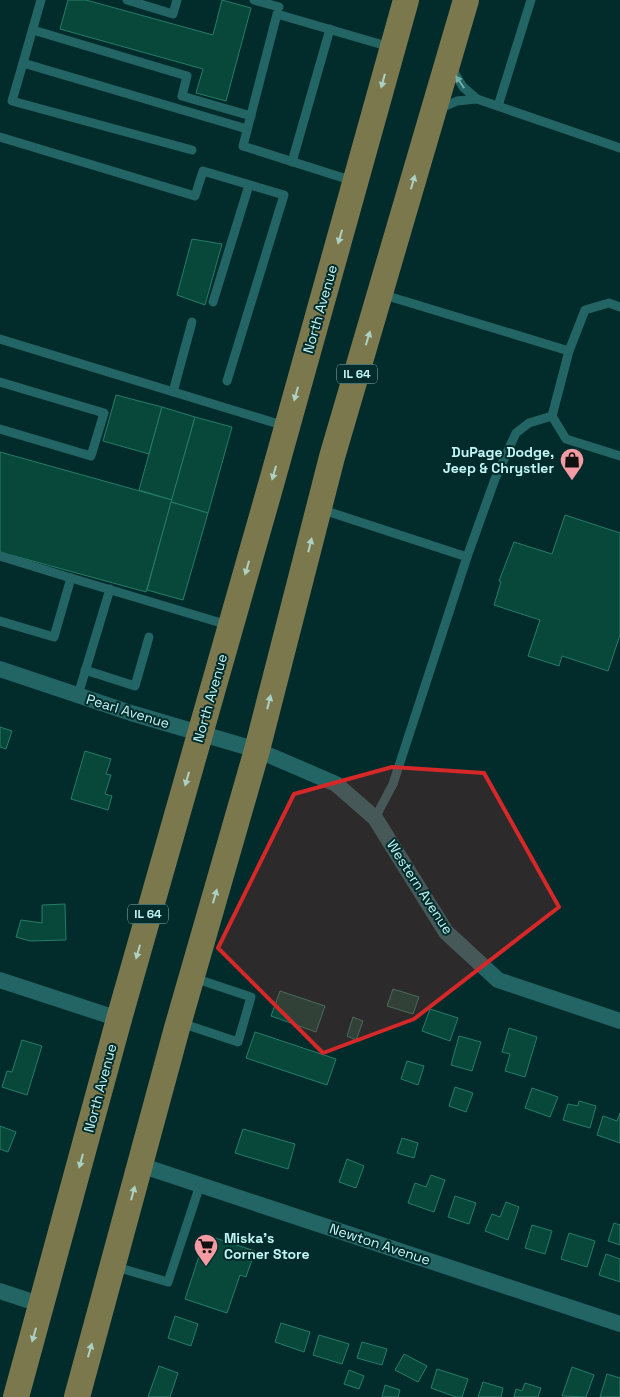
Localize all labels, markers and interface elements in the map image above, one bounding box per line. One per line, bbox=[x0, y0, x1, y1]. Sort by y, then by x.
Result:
one-way arrow bbox=[379, 73, 387, 88]
one-way arrow bbox=[456, 75, 465, 88]
one-way arrow bbox=[409, 174, 417, 190]
one-way arrow bbox=[336, 230, 344, 245]
street label: North Avenue bbox=[299, 263, 341, 355]
one-way arrow bbox=[364, 331, 372, 346]
road number: IL 64 bbox=[337, 364, 377, 384]
one-way arrow bbox=[292, 386, 300, 401]
place label: DuPage Dodge, Jeep & Chrystler bbox=[443, 443, 554, 477]
shop icon: DuPage Dodge, Jeep & Chrystler bbox=[559, 447, 585, 481]
one-way arrow bbox=[270, 466, 278, 481]
one-way arrow bbox=[306, 538, 314, 553]
one-way arrow bbox=[243, 561, 251, 576]
street label: North Avenue bbox=[189, 652, 231, 744]
street label: Pearl Avenue bbox=[84, 690, 172, 732]
one-way arrow bbox=[265, 695, 273, 710]
one-way arrow bbox=[183, 771, 191, 787]
street label: Western Avenue bbox=[383, 836, 457, 938]
one-way arrow bbox=[211, 889, 219, 904]
road number: IL 64 bbox=[128, 904, 168, 924]
one-way arrow bbox=[133, 945, 141, 960]
street label: North Avenue bbox=[80, 1042, 120, 1134]
one-way arrow bbox=[76, 1154, 84, 1169]
one-way arrow bbox=[129, 1186, 137, 1201]
street label: Newton Avenue bbox=[327, 1219, 433, 1269]
place label: Miska's Corner Store bbox=[224, 1229, 309, 1263]
supermarket icon: Miska's Corner Store bbox=[193, 1233, 219, 1267]
one-way arrow bbox=[29, 1327, 37, 1342]
one-way arrow bbox=[87, 1342, 95, 1357]

